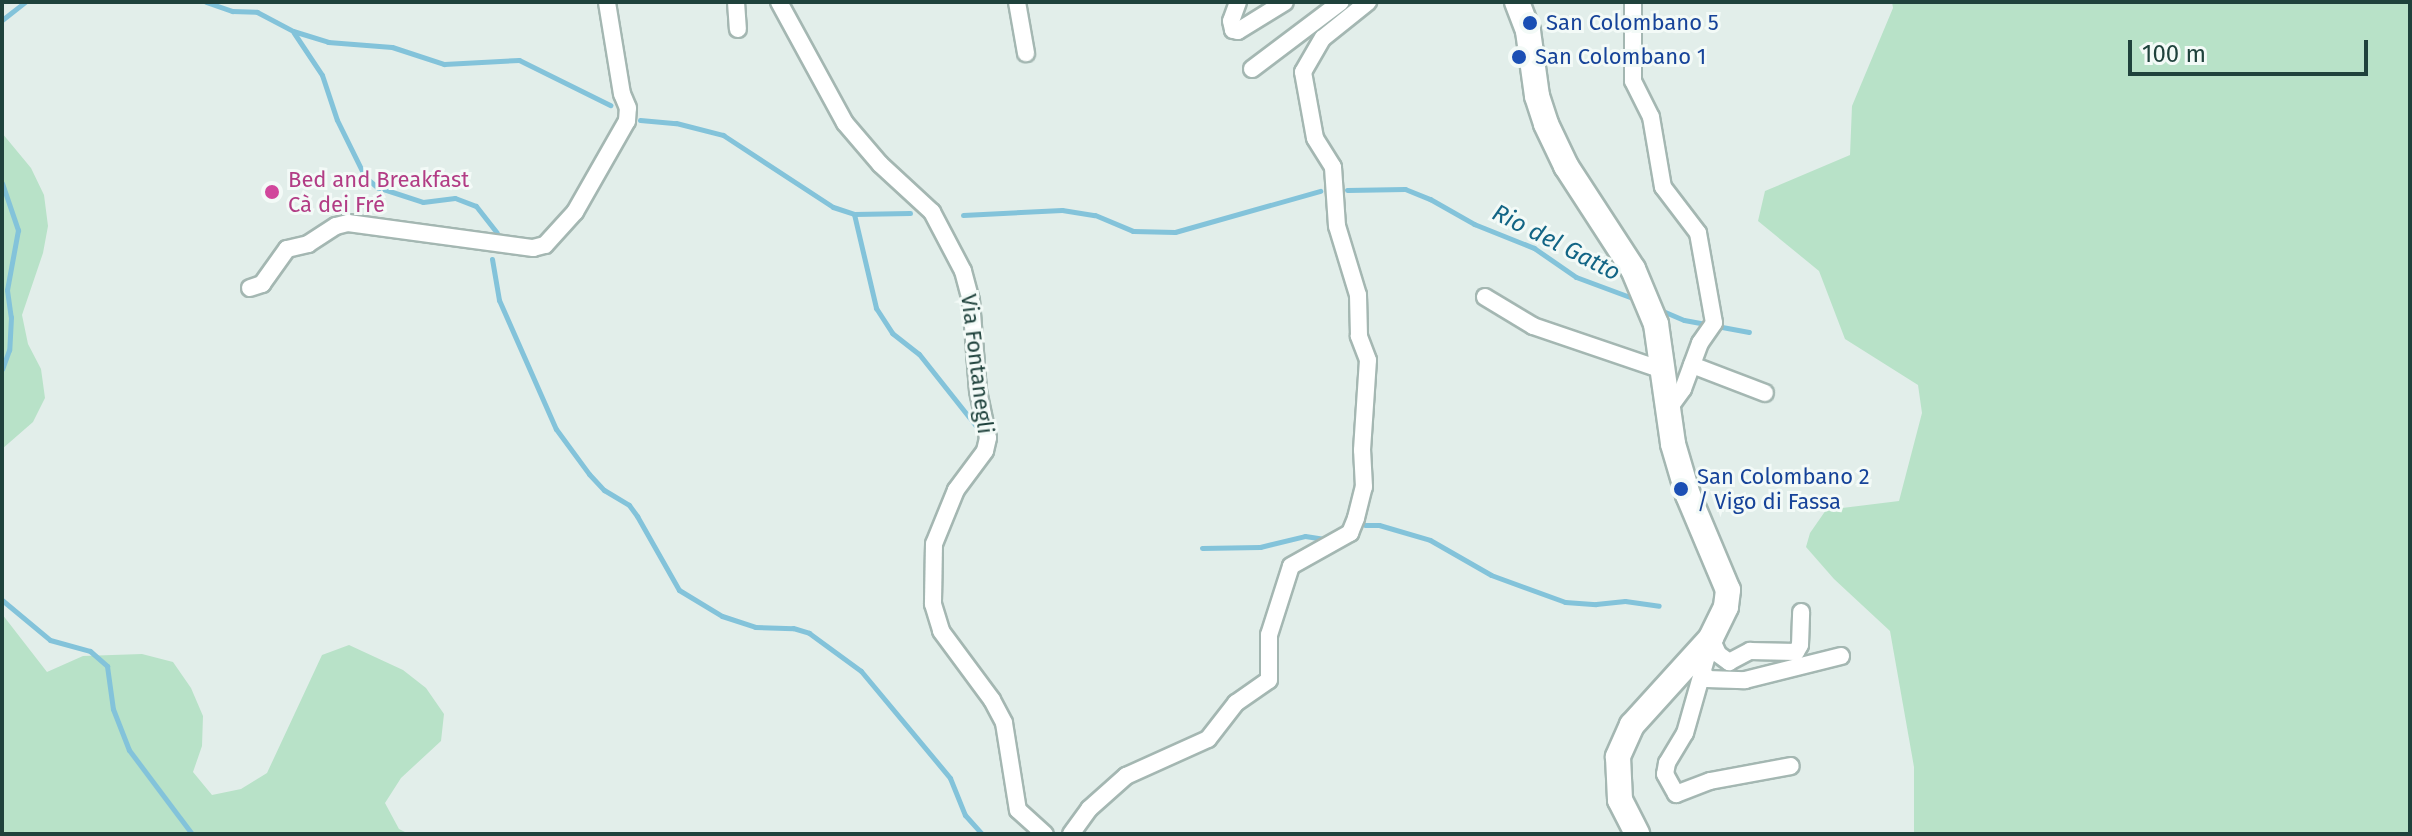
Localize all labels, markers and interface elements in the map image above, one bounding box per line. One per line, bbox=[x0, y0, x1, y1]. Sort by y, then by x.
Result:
place label: San Colombano 5 bbox=[1546, 10, 1719, 36]
marker: San Colombano 5 bbox=[1521, 14, 1539, 32]
scale bar bbox=[2132, 24, 2372, 74]
text: 100 m bbox=[2142, 40, 2206, 68]
place label: San Colombano 1 bbox=[1535, 44, 1706, 70]
marker: San Colombano 1 bbox=[1510, 48, 1528, 66]
place label: Bed and Breakfast Cà dei Fré bbox=[288, 166, 469, 218]
marker: Bed and Breakfast Cà dei Fré bbox=[263, 183, 281, 201]
water label: Rio del Gatto bbox=[1487, 198, 1625, 288]
street label: Via Fontanegli bbox=[955, 293, 999, 435]
place label: San Colombano 2 / Vigo di Fassa bbox=[1697, 463, 1870, 514]
marker: San Colombano 2 / Vigo di Fassa bbox=[1672, 480, 1690, 498]

